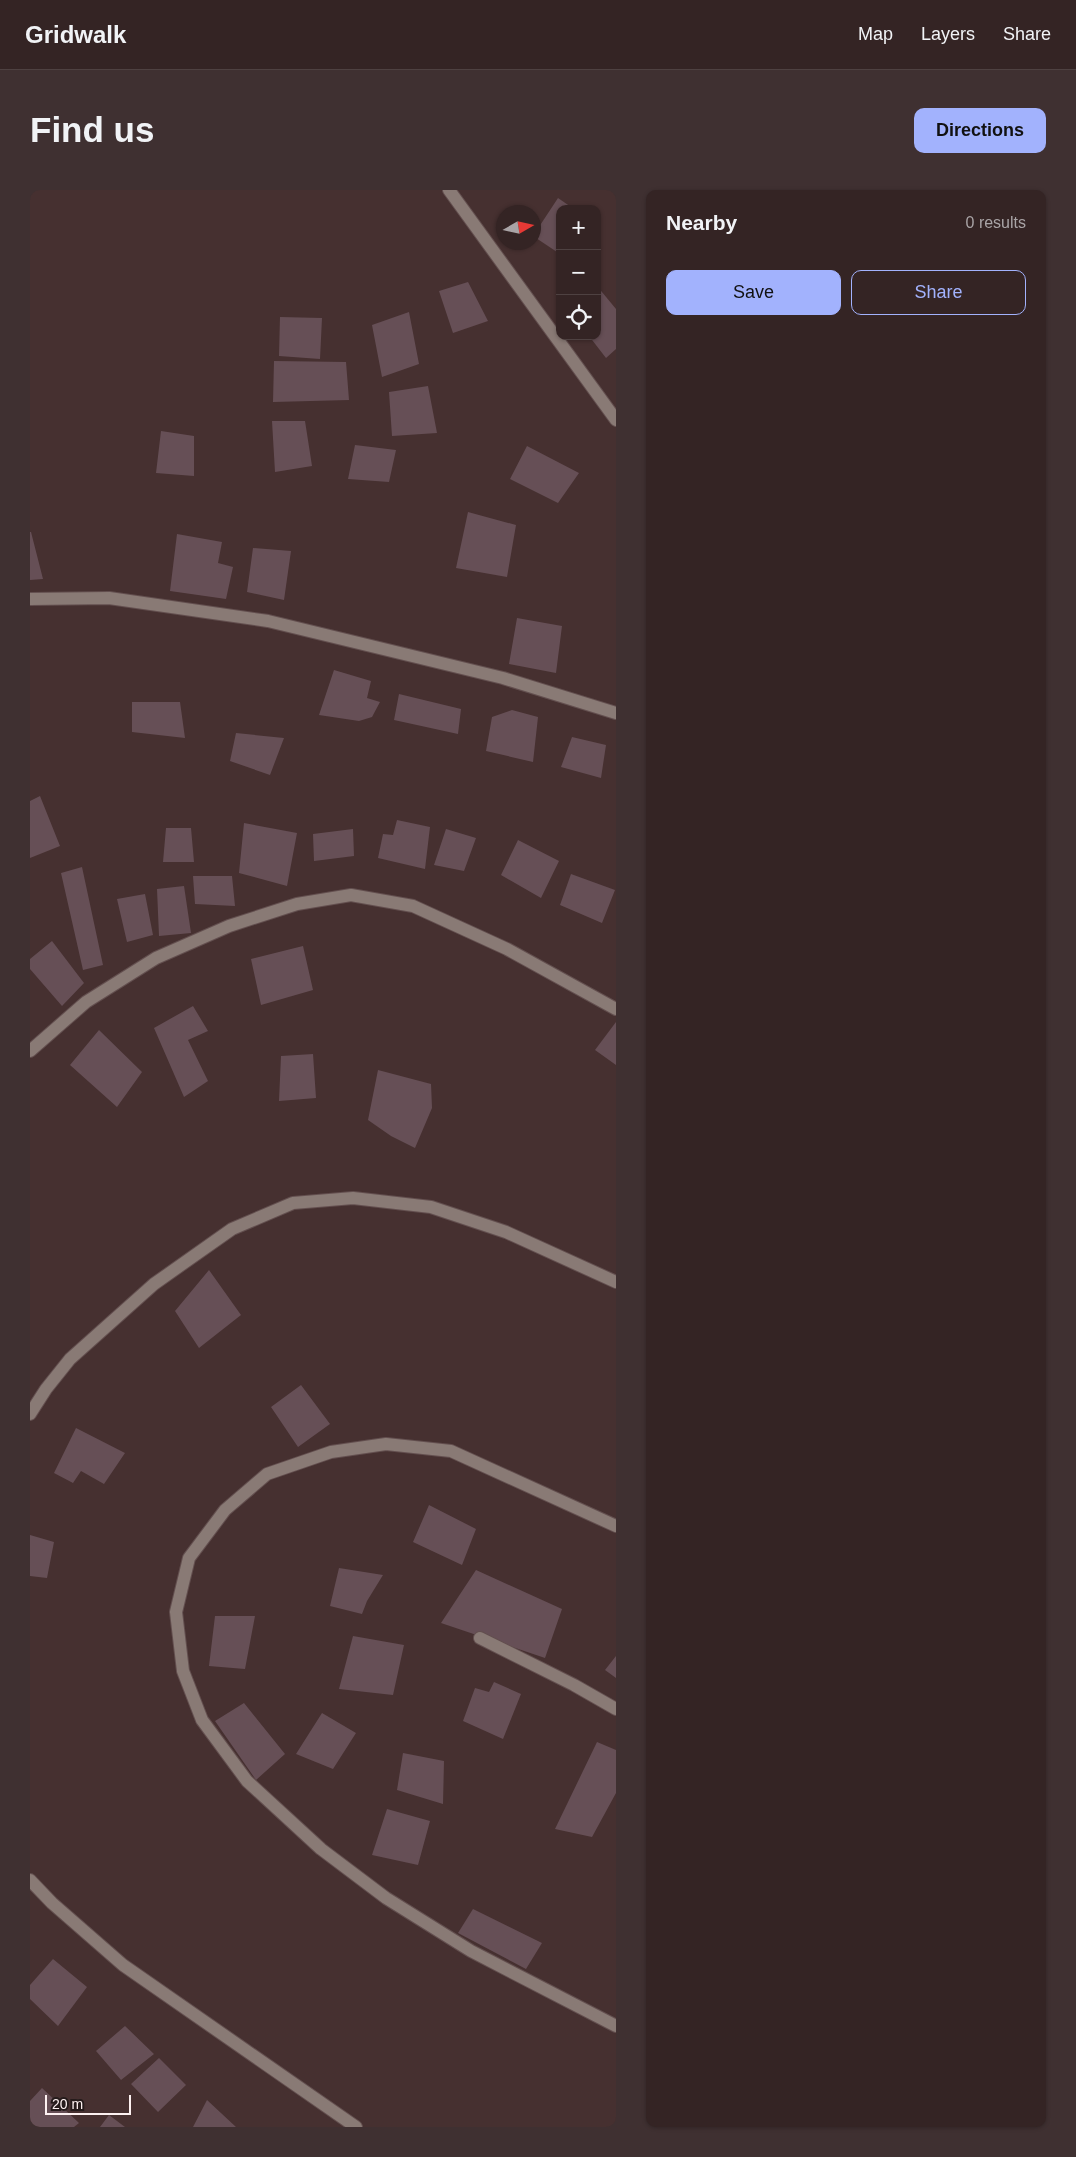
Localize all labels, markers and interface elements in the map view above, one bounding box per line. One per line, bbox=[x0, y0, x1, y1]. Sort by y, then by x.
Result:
text: Gridwalk bbox=[25, 21, 126, 48]
text: Map bbox=[858, 24, 893, 44]
text: Layers bbox=[921, 24, 975, 44]
text: Share bbox=[1003, 24, 1051, 44]
button: Directions bbox=[914, 108, 1046, 153]
text: Find us bbox=[30, 110, 154, 149]
north arrow bbox=[496, 205, 541, 250]
map controls bbox=[556, 205, 601, 340]
button: + bbox=[556, 205, 601, 250]
text: Nearby bbox=[666, 211, 737, 234]
text: 0 results bbox=[966, 214, 1026, 231]
button: − bbox=[556, 250, 601, 295]
button: Save bbox=[666, 270, 841, 315]
button: Share bbox=[851, 270, 1026, 315]
button: locate bbox=[556, 295, 601, 340]
scale bar bbox=[45, 2092, 131, 2115]
text: 20 m bbox=[52, 2096, 83, 2112]

